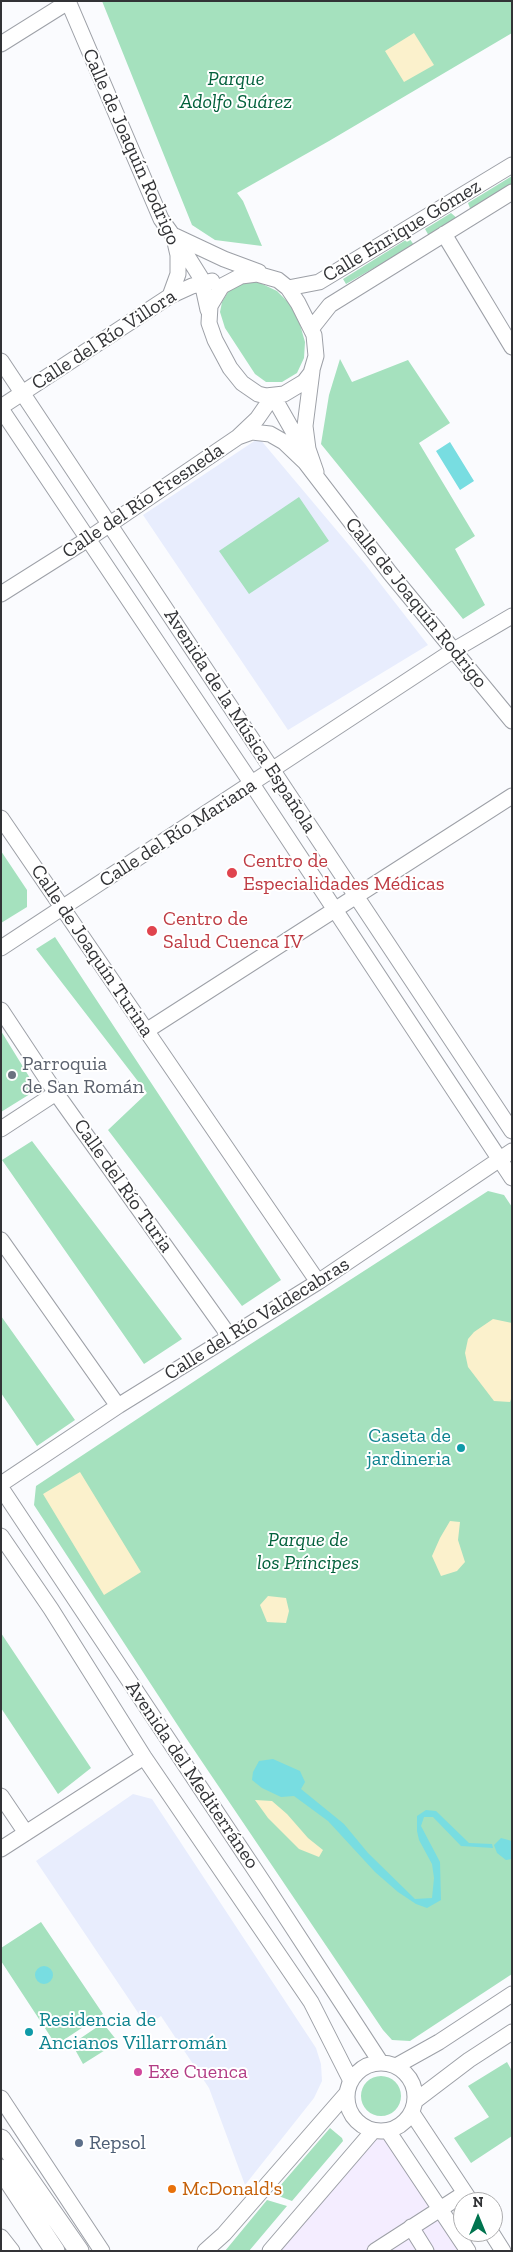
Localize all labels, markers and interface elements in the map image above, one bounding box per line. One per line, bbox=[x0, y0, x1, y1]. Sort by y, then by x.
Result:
street label: Calle de Joaquín Rodrigo bbox=[77, 45, 185, 249]
park label: Parque Adolfo Suárez bbox=[180, 67, 292, 114]
street label: Calle Enrique Gómez bbox=[319, 174, 485, 288]
street label: Calle del Río Villora bbox=[27, 284, 181, 396]
street label: Calle del Río Fresneda bbox=[58, 438, 228, 564]
street label: Calle de Joaquín Rodrigo bbox=[340, 513, 492, 693]
street label: Avenida de la Música Española bbox=[159, 605, 321, 837]
street label: Calle del Río Mariana bbox=[95, 773, 261, 893]
place label: Centro de Especialidades Médicas bbox=[243, 849, 444, 896]
street label: Calle de Joaquín Turina bbox=[25, 860, 159, 1042]
marker: Centro de Especialidades Médicas bbox=[225, 866, 239, 880]
place label: Centro de Salud Cuenca IV bbox=[163, 907, 303, 954]
marker: Centro de Salud Cuenca IV bbox=[145, 924, 159, 938]
place label: Parroquia de San Román bbox=[22, 1052, 144, 1099]
marker: Parroquia de San Román bbox=[6, 1069, 18, 1081]
street label: Calle del Río Turia bbox=[68, 1115, 178, 1257]
street label: Calle del Río Valdecabras bbox=[160, 1252, 354, 1386]
place label: Caseta de jardineria bbox=[367, 1424, 451, 1471]
marker: Caseta de jardineria bbox=[455, 1442, 467, 1454]
park label: Parque de los Príncipes bbox=[257, 1528, 359, 1575]
street label: Avenida del Mediterráneo bbox=[120, 1677, 264, 1873]
place label: Residencia de Ancianos Villarromán bbox=[39, 2008, 227, 2055]
marker: Residencia de Ancianos Villarromán bbox=[23, 2026, 35, 2038]
place label: Exe Cuenca bbox=[148, 2060, 248, 2084]
marker: Exe Cuenca bbox=[132, 2066, 144, 2078]
place label: Repsol bbox=[89, 2131, 146, 2155]
marker: Repsol bbox=[73, 2137, 85, 2149]
place label: McDonald's bbox=[182, 2177, 282, 2201]
marker: McDonald's bbox=[166, 2183, 178, 2195]
north arrow bbox=[453, 2192, 503, 2242]
text: N bbox=[473, 2194, 483, 2211]

